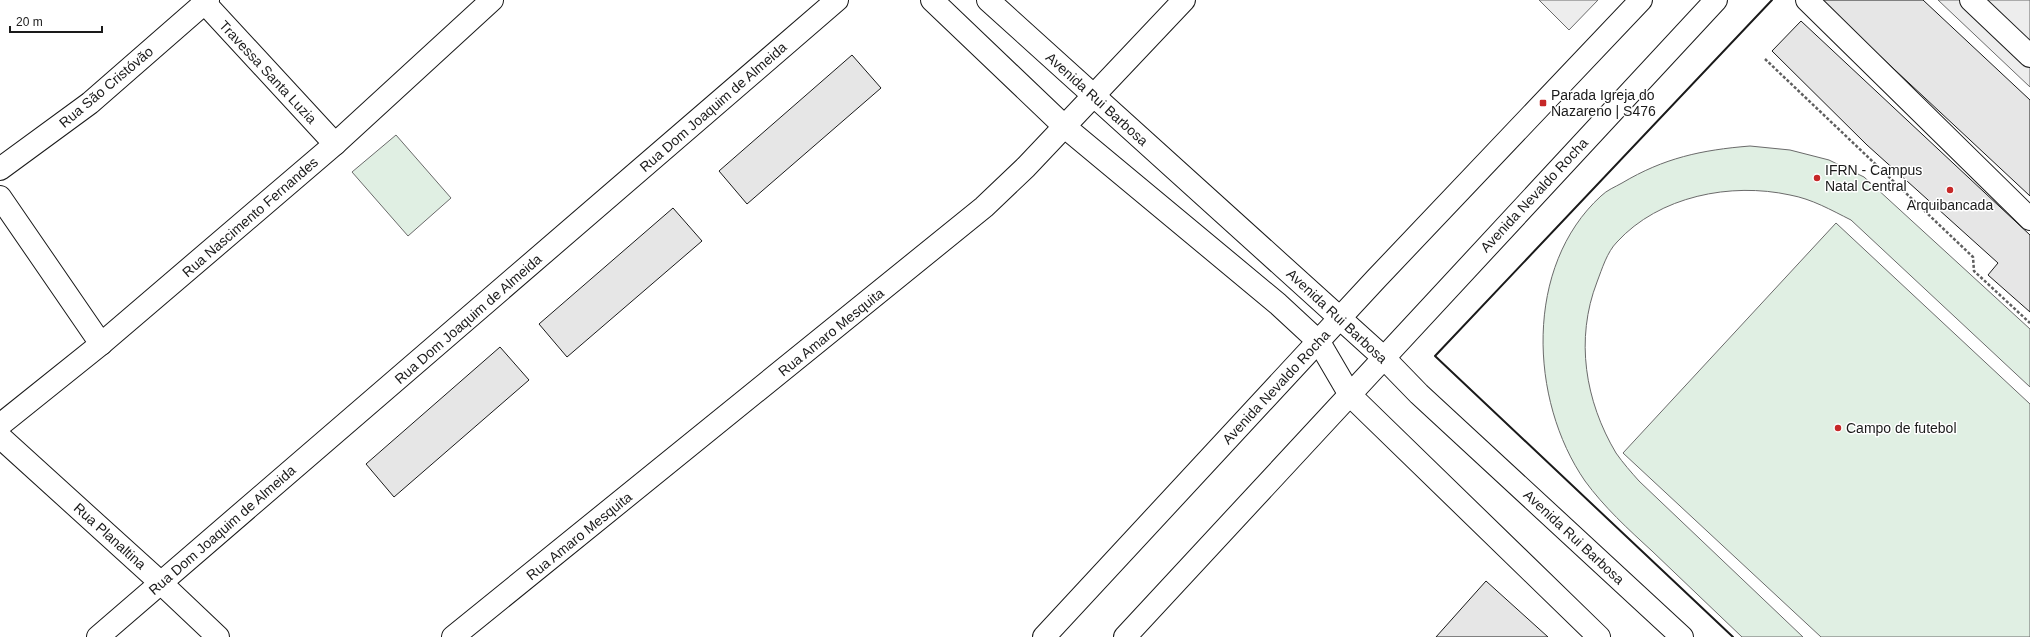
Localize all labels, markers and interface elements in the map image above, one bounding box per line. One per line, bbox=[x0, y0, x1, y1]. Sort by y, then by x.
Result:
scale bar bbox=[10, 8, 102, 34]
text: 20 m bbox=[16, 15, 43, 29]
street label: Travessa Santa Luzia bbox=[216, 17, 320, 127]
street label: Rua Dom Joaquim de Almeida bbox=[636, 39, 790, 175]
street label: Rua São Cristóvão bbox=[56, 43, 156, 131]
street label: Avenida Rui Barbosa bbox=[1043, 49, 1151, 149]
place label: Parada Igreja do Nazareno | S476 bbox=[1551, 87, 1656, 119]
marker: Parada Igreja do Nazareno | S476 bbox=[1538, 98, 1548, 108]
street label: Avenida Nevaldo Rocha bbox=[1477, 135, 1591, 255]
street label: Rua Nascimento Fernandes bbox=[179, 154, 321, 280]
place label: IFRN - Campus Natal Central bbox=[1825, 162, 1922, 194]
marker: IFRN - Campus Natal Central bbox=[1812, 173, 1822, 183]
marker: Arquibancada bbox=[1945, 185, 1955, 195]
place label: Arquibancada bbox=[1907, 197, 1993, 213]
street label: Rua Dom Joaquim de Almeida bbox=[391, 251, 545, 387]
street label: Avenida Rui Barbosa bbox=[1284, 265, 1391, 367]
street label: Rua Amaro Mesquita bbox=[775, 285, 887, 379]
street label: Avenida Nevaldo Rocha bbox=[1219, 327, 1333, 447]
place label: Campo de futebol bbox=[1846, 420, 1957, 436]
marker: Campo de futebol bbox=[1833, 423, 1843, 433]
street label: Rua Dom Joaquim de Almeida bbox=[145, 462, 299, 598]
street label: Avenida Rui Barbosa bbox=[1521, 486, 1628, 588]
street label: Rua Amaro Mesquita bbox=[523, 489, 635, 583]
street label: Rua Planaltina bbox=[71, 500, 149, 573]

